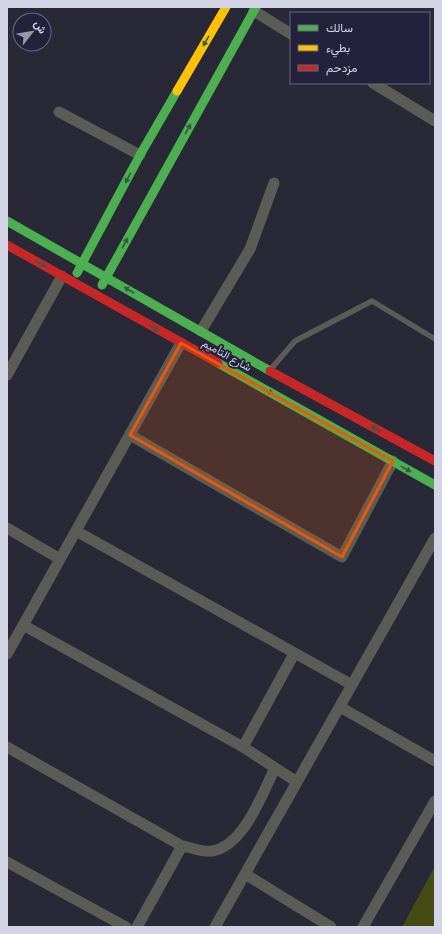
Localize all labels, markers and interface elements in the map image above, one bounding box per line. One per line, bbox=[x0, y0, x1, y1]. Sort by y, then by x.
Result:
north arrow bbox=[12, 12, 52, 52]
legend bbox=[290, 12, 430, 84]
text: ش bbox=[31, 17, 51, 36]
text: سالك bbox=[326, 19, 353, 35]
one-way arrow bbox=[203, 35, 210, 47]
text: بطيء bbox=[326, 39, 350, 58]
text: مزدحم bbox=[326, 59, 357, 76]
one-way arrow bbox=[185, 123, 192, 135]
one-way arrow bbox=[125, 172, 131, 184]
one-way arrow bbox=[122, 237, 129, 249]
one-way arrow bbox=[35, 261, 47, 268]
one-way arrow bbox=[123, 286, 135, 293]
one-way arrow bbox=[148, 324, 160, 331]
street label: شارع التأميم bbox=[199, 335, 255, 375]
one-way arrow bbox=[262, 388, 274, 395]
one-way arrow bbox=[370, 426, 382, 432]
one-way arrow bbox=[400, 465, 411, 472]

